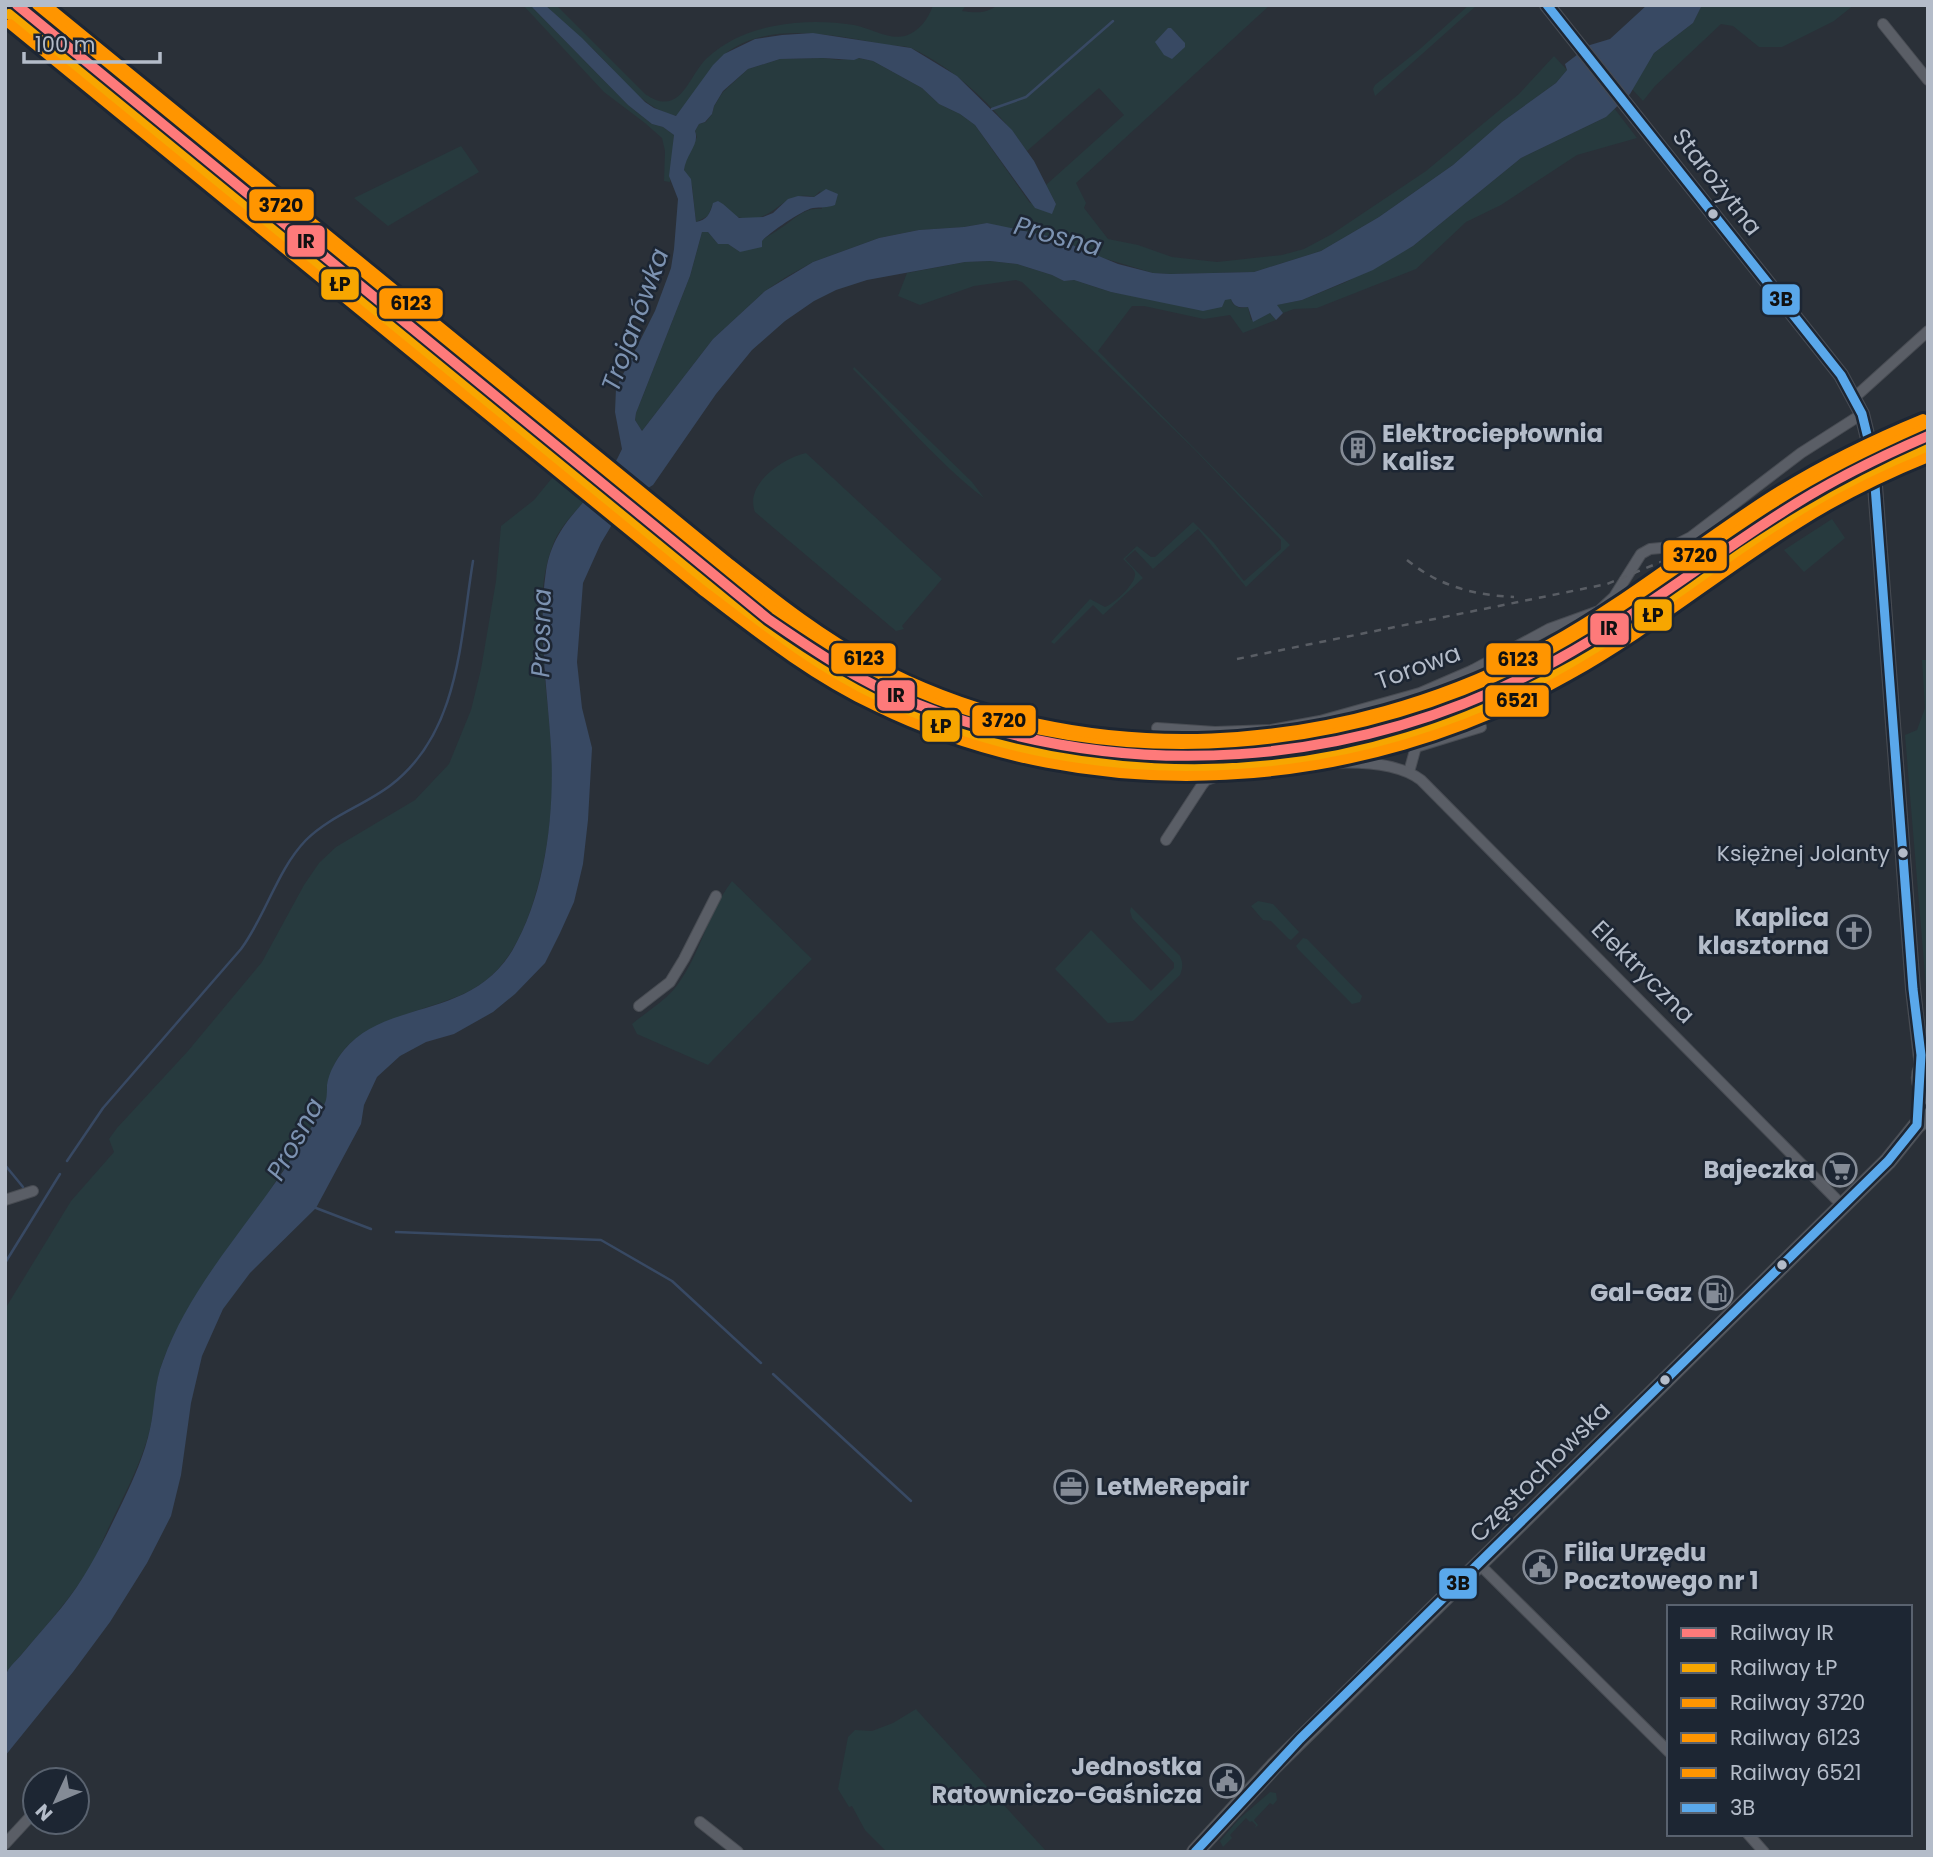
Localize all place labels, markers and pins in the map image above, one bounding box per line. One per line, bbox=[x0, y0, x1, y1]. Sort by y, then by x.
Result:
unlabelled marker bbox=[1706, 207, 1720, 221]
place label: Elektrociepłownia Kalisz bbox=[1382, 417, 1603, 478]
building icon: Elektrociepłownia Kalisz bbox=[1339, 429, 1377, 467]
place label: Księżnej Jolanty bbox=[1717, 838, 1891, 869]
marker: Księżnej Jolanty bbox=[1896, 846, 1910, 860]
place label: Kaplica klasztorna bbox=[1698, 901, 1829, 962]
church icon: Kaplica klasztorna bbox=[1835, 913, 1873, 951]
supermarket icon: Bajeczka bbox=[1821, 1151, 1859, 1189]
place label: Bajeczka bbox=[1703, 1153, 1815, 1186]
unlabelled marker bbox=[1775, 1258, 1789, 1272]
fuel station icon: Gal-Gaz bbox=[1697, 1274, 1735, 1312]
place label: Gal-Gaz bbox=[1590, 1276, 1692, 1309]
unlabelled marker bbox=[1658, 1373, 1672, 1387]
office icon: LetMeRepair bbox=[1052, 1468, 1090, 1506]
place label: LetMeRepair bbox=[1096, 1470, 1249, 1503]
place label: Filia Urzędu Pocztowego nr 1 bbox=[1564, 1536, 1759, 1597]
public building icon: Filia Urzędu Pocztowego nr 1 bbox=[1521, 1548, 1559, 1586]
place label: Jednostka Ratowniczo-Gaśnicza bbox=[931, 1750, 1202, 1811]
public building icon: Jednostka Ratowniczo-Gaśnicza bbox=[1208, 1762, 1246, 1800]

